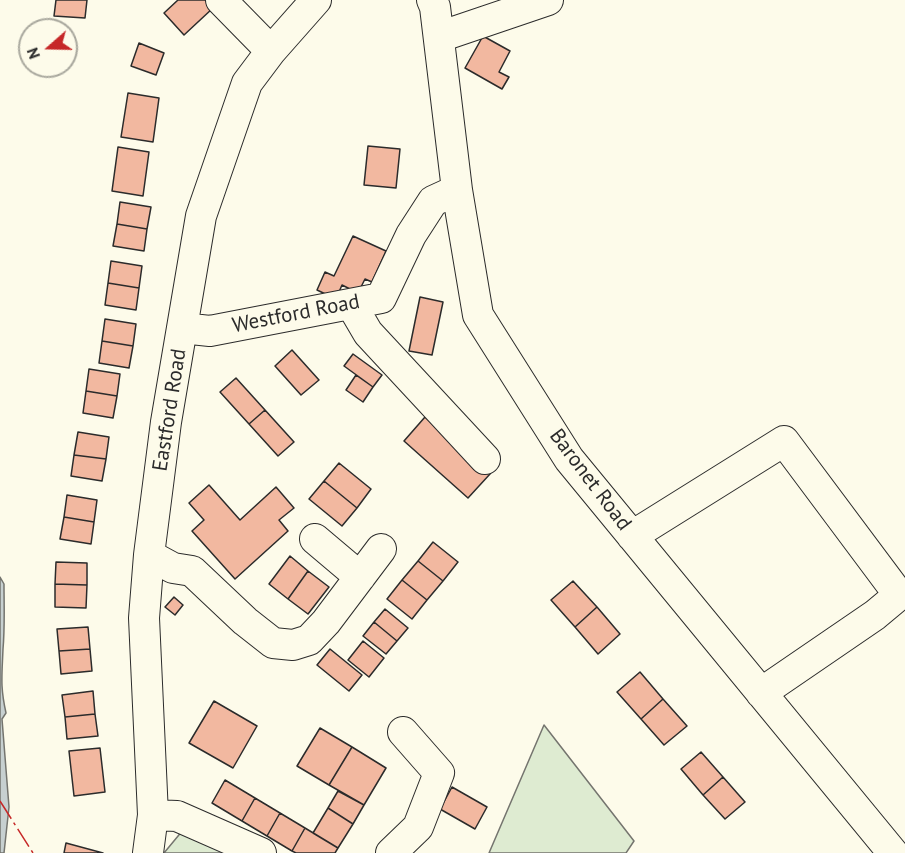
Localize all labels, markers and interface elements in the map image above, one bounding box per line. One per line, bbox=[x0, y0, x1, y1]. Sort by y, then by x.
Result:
north arrow bbox=[18, 18, 78, 78]
text: N bbox=[22, 45, 44, 62]
street label: Westford Road bbox=[230, 289, 362, 339]
street label: Eastford Road bbox=[148, 347, 192, 473]
street label: Baronet Road bbox=[544, 424, 636, 536]

